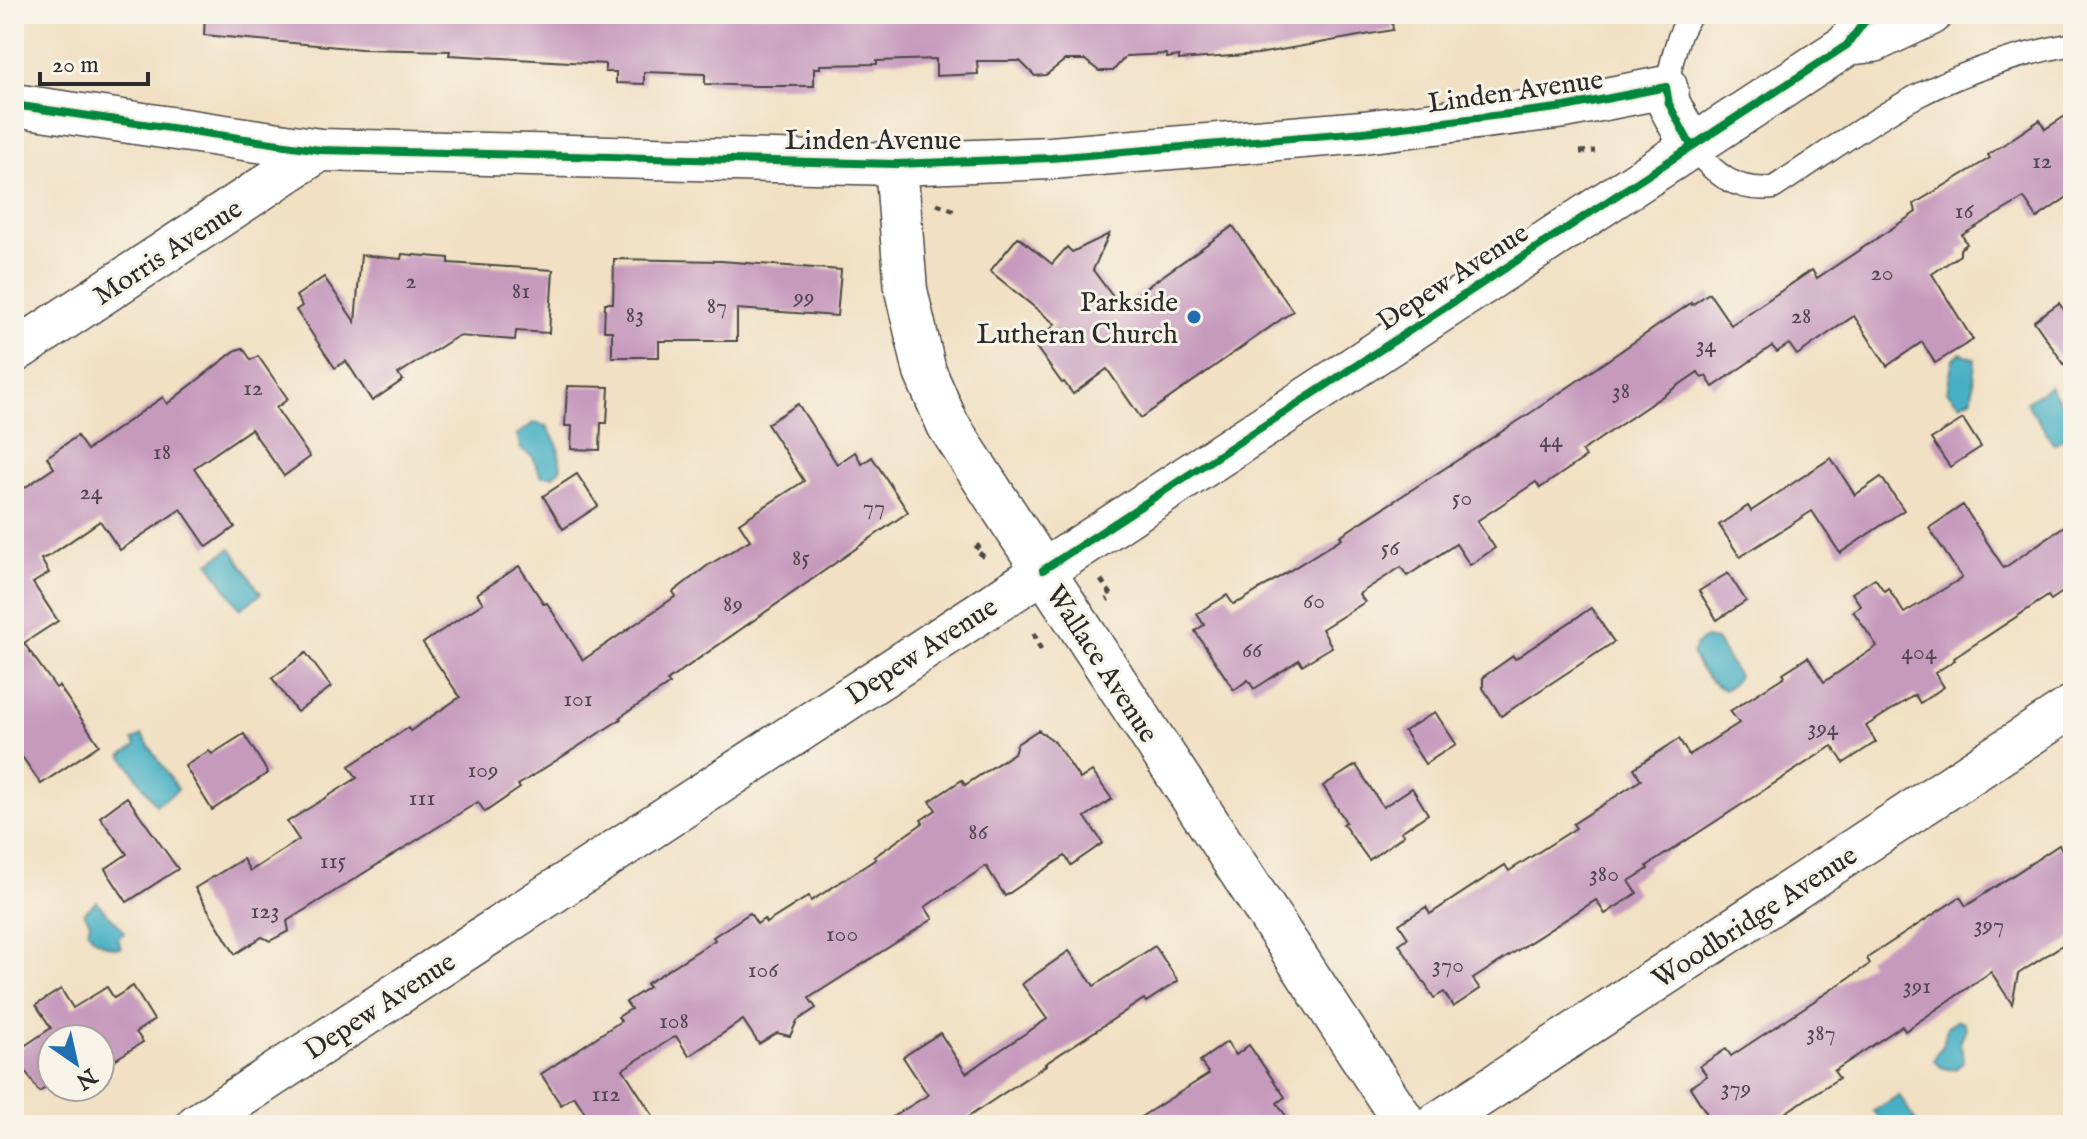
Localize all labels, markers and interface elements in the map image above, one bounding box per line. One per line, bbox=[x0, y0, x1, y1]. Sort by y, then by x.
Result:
scale bar bbox=[40, 36, 148, 86]
text: 20 m bbox=[52, 50, 99, 81]
street label: Linden Avenue bbox=[1425, 63, 1605, 122]
street label: Linden Avenue bbox=[785, 124, 961, 159]
house number: 12 bbox=[2032, 146, 2052, 177]
street label: Morris Avenue bbox=[87, 192, 250, 314]
house number: 16 bbox=[1954, 196, 1974, 227]
street label: Depew Avenue bbox=[1371, 216, 1536, 340]
house number: 20 bbox=[1870, 258, 1894, 289]
house number: 2 bbox=[405, 266, 417, 297]
house number: 81 bbox=[512, 276, 530, 307]
house number: 99 bbox=[793, 282, 814, 313]
place label: Parkside Lutheran Church bbox=[976, 286, 1178, 353]
house number: 87 bbox=[707, 291, 727, 322]
house number: 83 bbox=[626, 300, 644, 331]
house number: 28 bbox=[1791, 301, 1811, 332]
marker: Parkside Lutheran Church bbox=[1185, 308, 1203, 326]
house number: 34 bbox=[1696, 330, 1717, 361]
house number: 12 bbox=[243, 373, 263, 404]
house number: 38 bbox=[1612, 376, 1630, 407]
house number: 44 bbox=[1539, 425, 1563, 456]
house number: 18 bbox=[153, 437, 171, 468]
house number: 24 bbox=[79, 477, 103, 508]
house number: 50 bbox=[1452, 483, 1472, 514]
house number: 77 bbox=[863, 492, 885, 523]
house number: 56 bbox=[1381, 533, 1400, 564]
house number: 85 bbox=[792, 543, 810, 574]
street label: Wallace Avenue bbox=[1037, 579, 1165, 750]
house number: 60 bbox=[1303, 586, 1325, 617]
house number: 89 bbox=[723, 589, 743, 620]
street label: Depew Avenue bbox=[840, 590, 1005, 714]
house number: 66 bbox=[1242, 635, 1263, 666]
house number: 404 bbox=[1901, 637, 1937, 668]
house number: 101 bbox=[563, 684, 593, 715]
house number: 394 bbox=[1807, 713, 1839, 744]
house number: 109 bbox=[467, 755, 499, 786]
house number: 111 bbox=[409, 783, 435, 814]
house number: 86 bbox=[968, 817, 989, 848]
street label: Woodbridge Avenue bbox=[1646, 839, 1865, 997]
house number: 115 bbox=[320, 846, 347, 877]
house number: 380 bbox=[1589, 859, 1619, 890]
house number: 123 bbox=[250, 896, 280, 927]
house number: 397 bbox=[1974, 910, 2004, 941]
house number: 100 bbox=[826, 919, 858, 950]
street label: Depew Avenue bbox=[298, 945, 463, 1069]
house number: 370 bbox=[1432, 950, 1464, 981]
house number: 106 bbox=[748, 955, 779, 986]
house number: 391 bbox=[1903, 971, 1931, 1002]
house number: 108 bbox=[659, 1006, 689, 1037]
house number: 387 bbox=[1806, 1018, 1836, 1049]
north arrow bbox=[36, 1023, 116, 1103]
text: N bbox=[70, 1060, 103, 1095]
house number: 379 bbox=[1721, 1073, 1751, 1104]
house number: 112 bbox=[591, 1079, 621, 1110]

